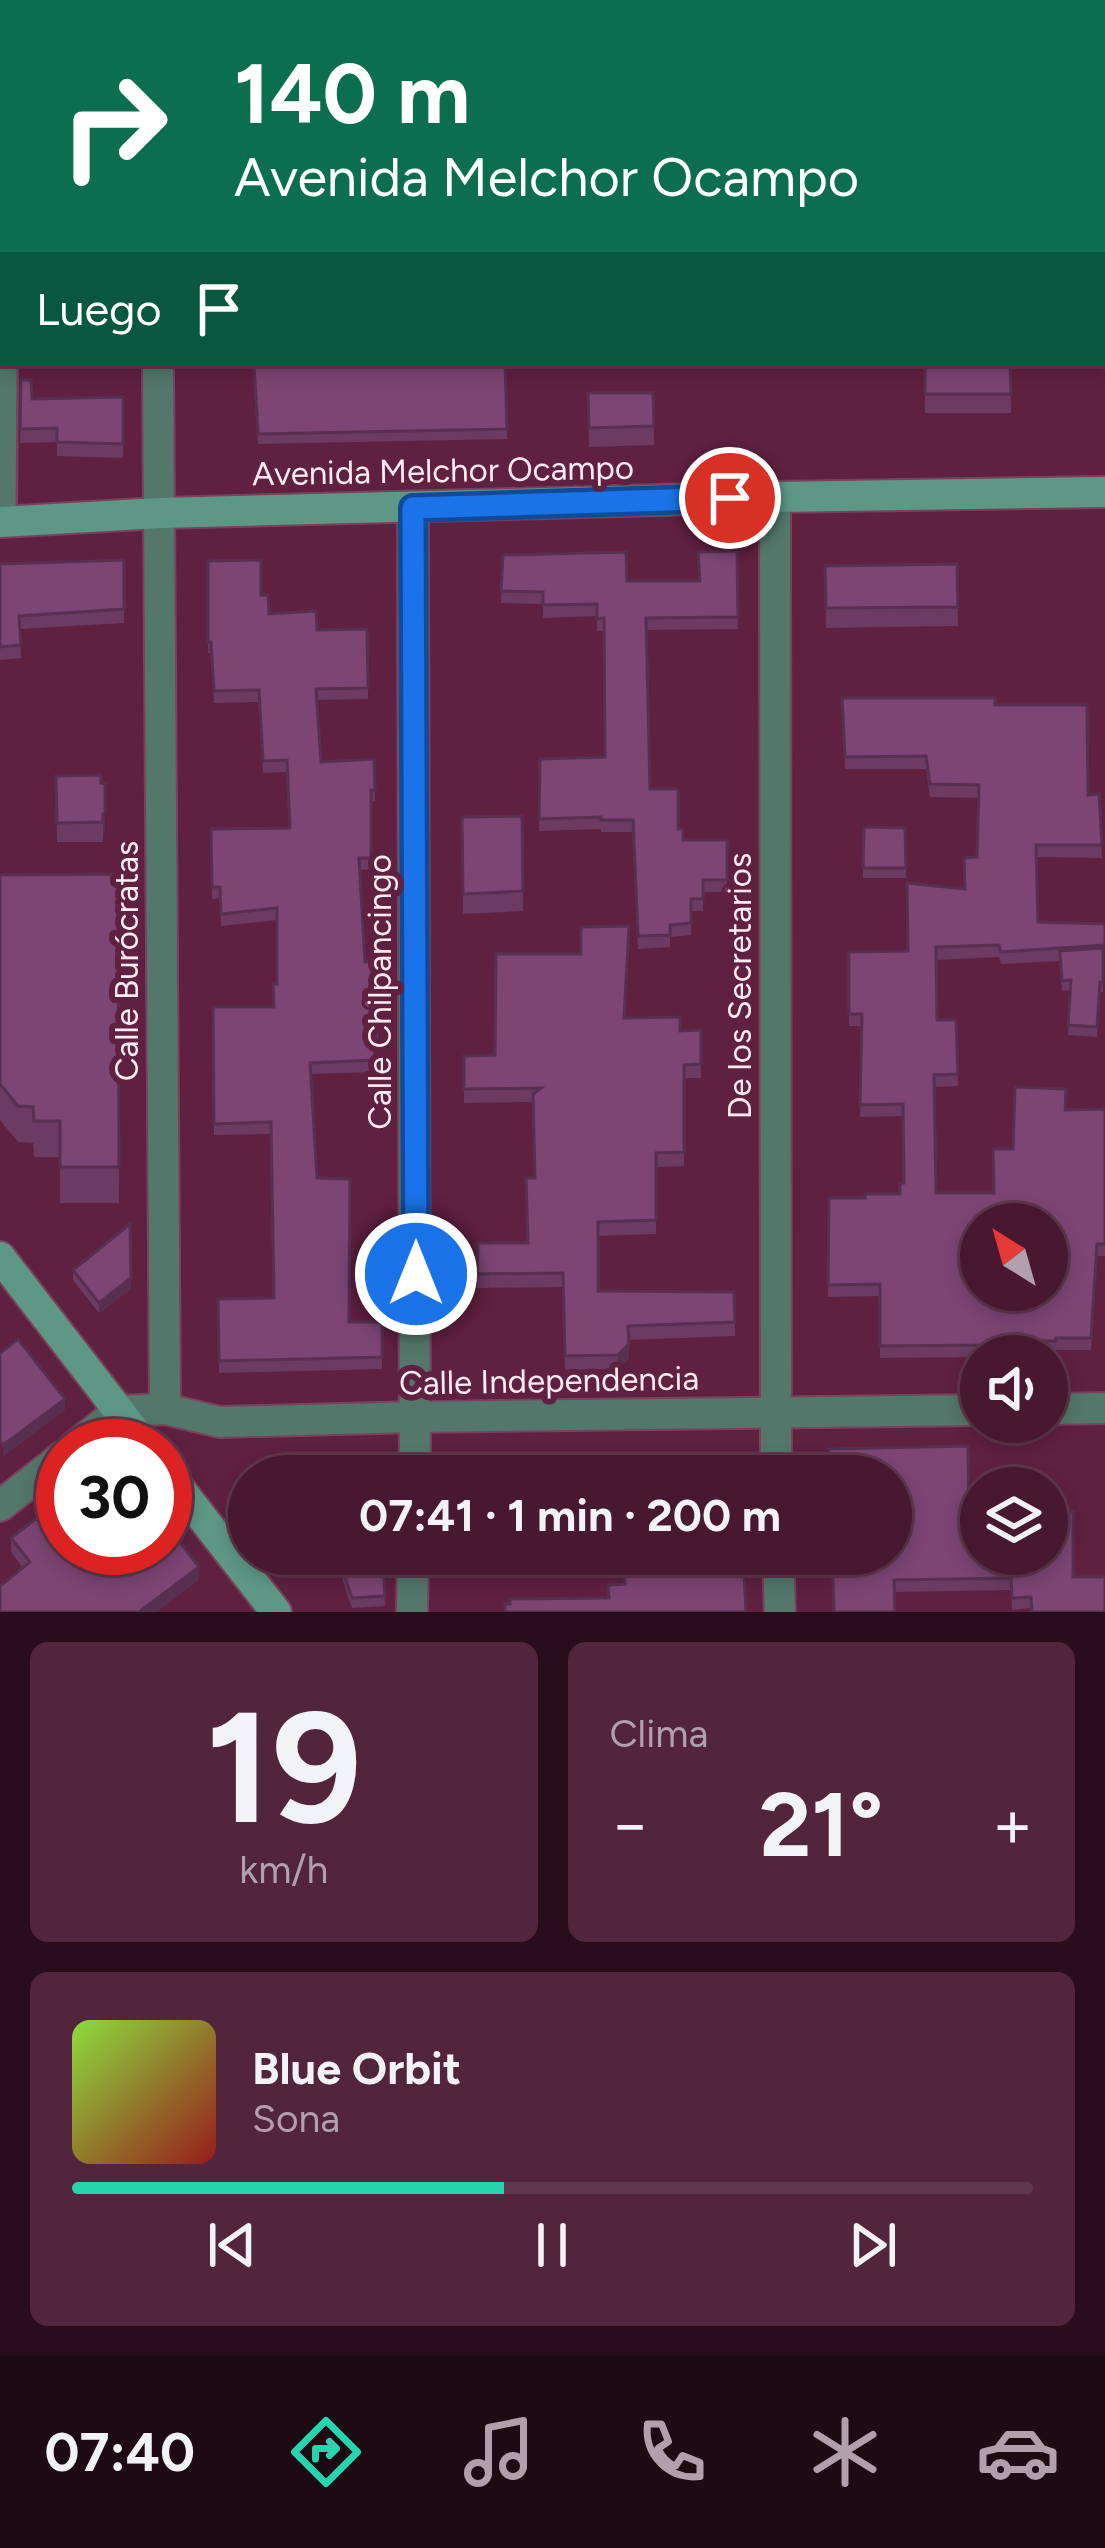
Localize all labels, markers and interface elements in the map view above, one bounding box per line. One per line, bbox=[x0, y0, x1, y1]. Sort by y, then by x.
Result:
text: 140 m bbox=[234, 43, 470, 144]
icon: right bbox=[36, 48, 192, 204]
text: Avenida Melchor Ocampo bbox=[234, 145, 859, 210]
icon: arrive bbox=[186, 276, 252, 342]
text: Luego bbox=[36, 282, 162, 336]
pin bbox=[679, 447, 781, 549]
street label: Avenida Melchor Ocampo bbox=[252, 448, 634, 493]
icon: arrive bbox=[697, 465, 763, 531]
street label: Calle Burócratas bbox=[107, 841, 146, 1081]
street label: De los Secretarios bbox=[720, 853, 759, 1119]
street label: Calle Chilpancingo bbox=[360, 854, 399, 1130]
north arrow bbox=[960, 1203, 1068, 1311]
map controls bbox=[960, 1203, 1068, 1575]
position arrow bbox=[353, 1211, 479, 1337]
button: sound bbox=[960, 1335, 1068, 1443]
street label: Calle Independencia bbox=[399, 1358, 699, 1403]
speed limit sign: 30 bbox=[36, 1419, 192, 1575]
button: layers bbox=[960, 1467, 1068, 1575]
text: 07:41 · 1 min · 200 m bbox=[359, 1488, 781, 1542]
text: 19 bbox=[206, 1674, 362, 1861]
text: Clima bbox=[610, 1710, 708, 1757]
text: 21° bbox=[759, 1770, 883, 1879]
text: − bbox=[610, 1784, 651, 1864]
text: + bbox=[992, 1784, 1033, 1864]
text: km/h bbox=[239, 1846, 328, 1893]
text: Blue Orbit bbox=[252, 2041, 461, 2095]
text: Sona bbox=[252, 2095, 340, 2142]
icon: previous bbox=[199, 2212, 265, 2278]
icon: pause bbox=[519, 2212, 585, 2278]
icon: next bbox=[840, 2212, 906, 2278]
icon: directions bbox=[284, 2410, 368, 2494]
icon: music bbox=[457, 2410, 541, 2494]
icon: phone bbox=[630, 2410, 714, 2494]
icon: climate bbox=[803, 2410, 887, 2494]
icon: car bbox=[976, 2410, 1060, 2494]
text: 07:40 bbox=[45, 2420, 195, 2485]

